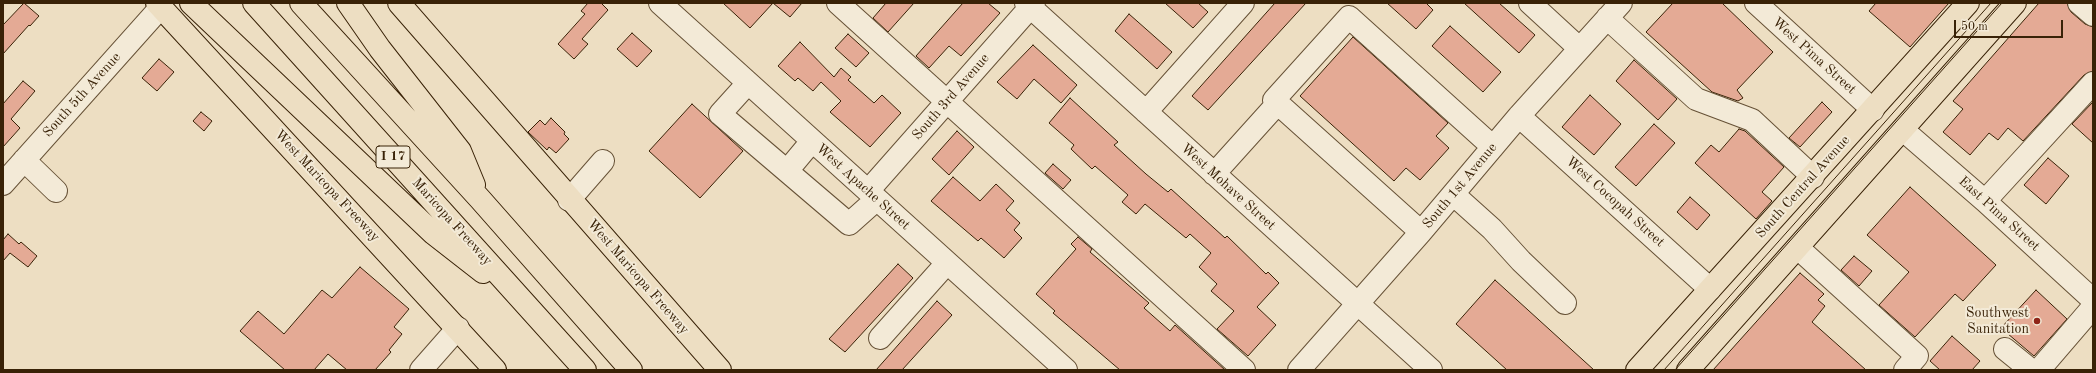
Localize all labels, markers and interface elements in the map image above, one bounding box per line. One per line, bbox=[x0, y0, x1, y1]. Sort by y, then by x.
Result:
scale bar bbox=[1956, 12, 2065, 38]
street label: West Pima Street bbox=[1769, 14, 1859, 98]
text: 50 m bbox=[1961, 21, 1988, 33]
street label: South 5th Avenue bbox=[39, 49, 125, 141]
street label: South 3rd Avenue bbox=[909, 50, 993, 144]
street label: West Maricopa Freeway bbox=[271, 127, 383, 245]
street label: South Central Avenue bbox=[1752, 132, 1854, 242]
street label: West Apache Street bbox=[812, 140, 914, 234]
street label: West Mohave Street bbox=[1177, 140, 1279, 234]
street label: South 1st Avenue bbox=[1419, 140, 1501, 232]
road number: I 17 bbox=[376, 146, 410, 168]
street label: West Cocopah Street bbox=[1562, 153, 1668, 251]
street label: East Pima Street bbox=[1955, 173, 2043, 255]
street label: Maricopa Freeway bbox=[408, 175, 496, 269]
street label: West Maricopa Freeway bbox=[583, 216, 693, 338]
place label: Southwest Sanitation bbox=[1966, 305, 2029, 338]
marker: Southwest Sanitation bbox=[2032, 316, 2042, 326]

